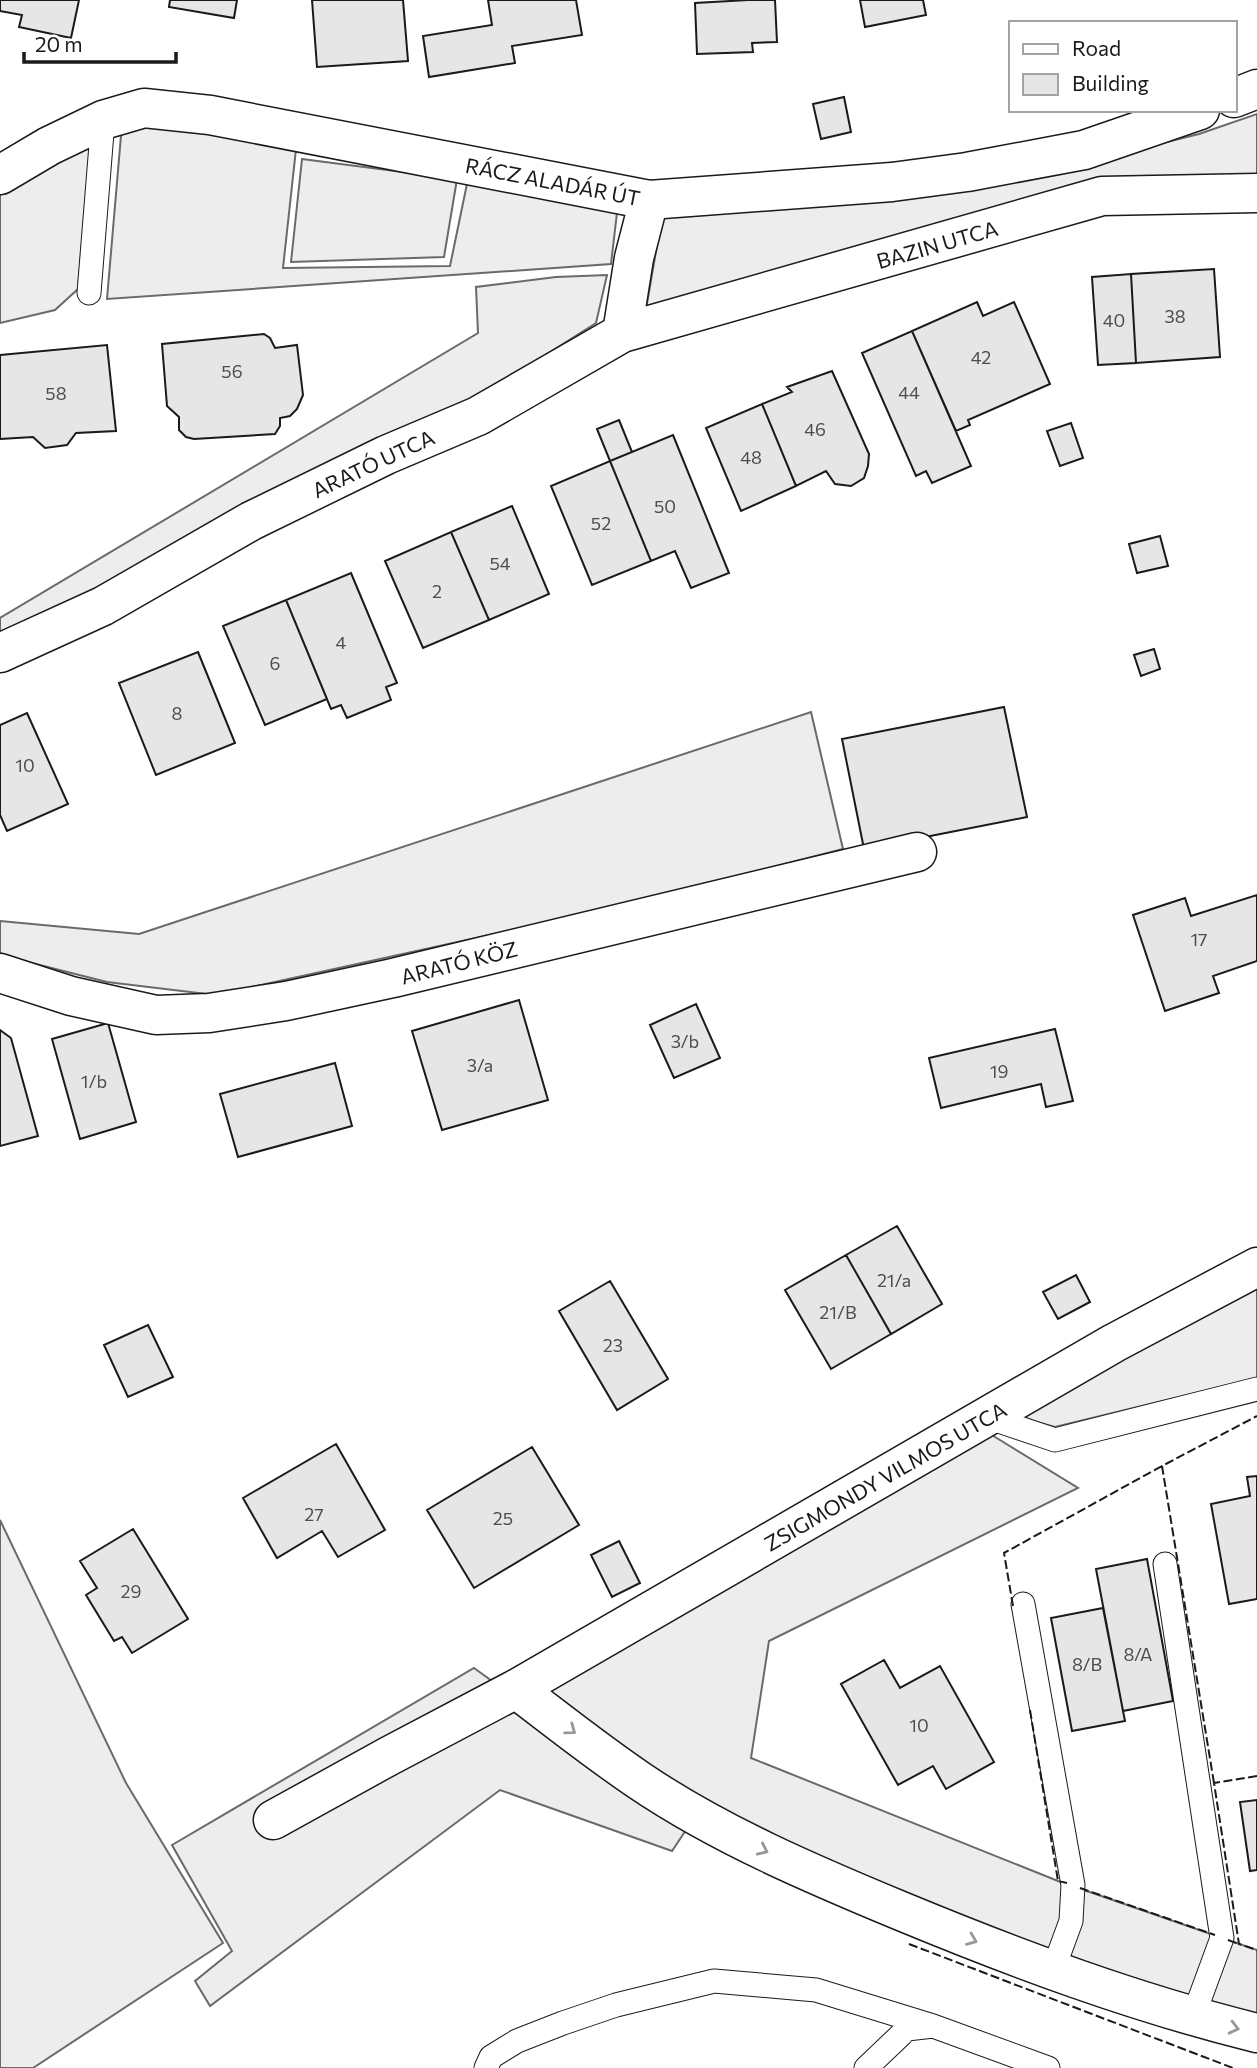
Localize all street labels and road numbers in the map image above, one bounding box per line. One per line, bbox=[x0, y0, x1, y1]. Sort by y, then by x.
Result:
street label: RÁCZ ALADÁR ÚT bbox=[463, 152, 643, 210]
street label: BAZIN UTCA bbox=[874, 215, 1000, 273]
street label: ARATÓ UTCA bbox=[308, 424, 438, 502]
street label: ARATÓ KÖZ bbox=[398, 935, 520, 989]
street label: ZSIGMONDY VILMOS UTCA bbox=[760, 1396, 1010, 1556]

